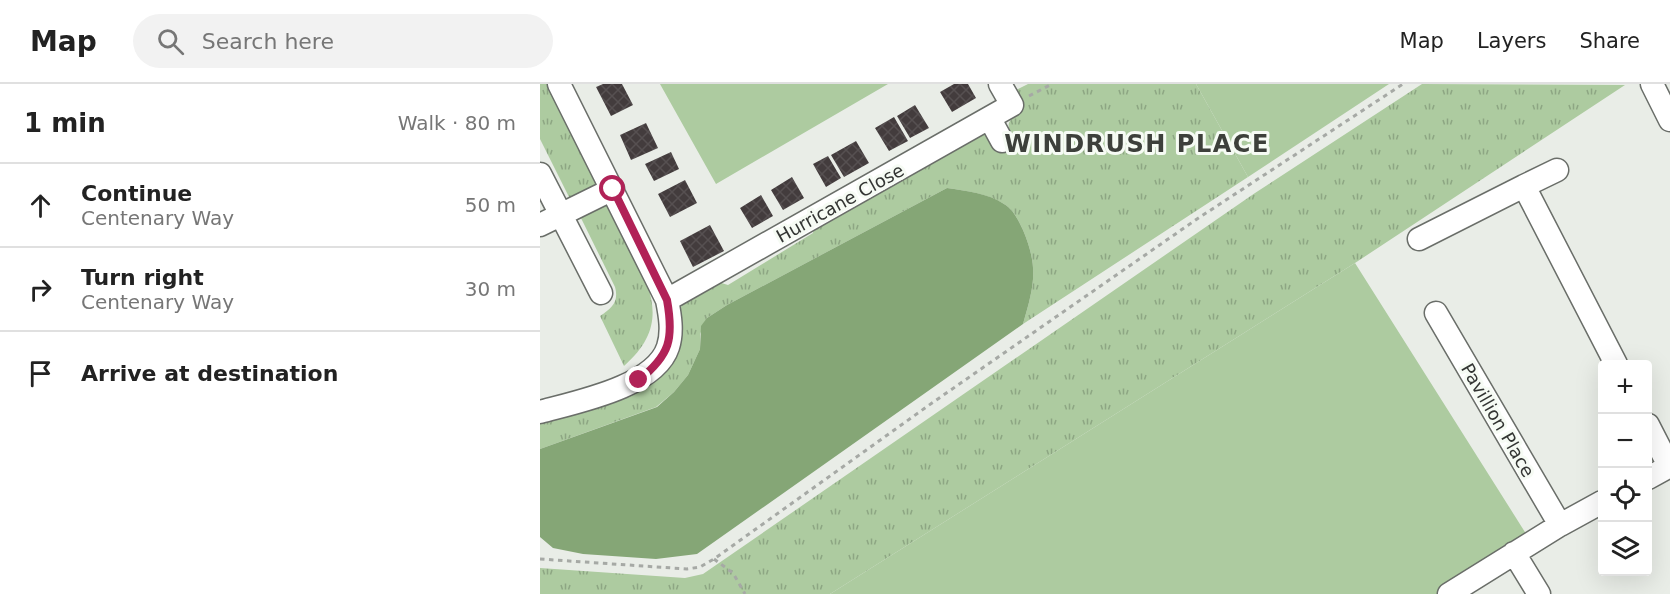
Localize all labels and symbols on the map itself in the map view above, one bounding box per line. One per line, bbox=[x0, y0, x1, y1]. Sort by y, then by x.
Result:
district label: WINDRUSH PLACE bbox=[1004, 130, 1270, 158]
street label: Hurricane Close bbox=[773, 159, 907, 247]
route start bbox=[599, 175, 625, 201]
street label: Pavillion Place bbox=[1457, 359, 1539, 481]
route end bbox=[625, 366, 651, 392]

